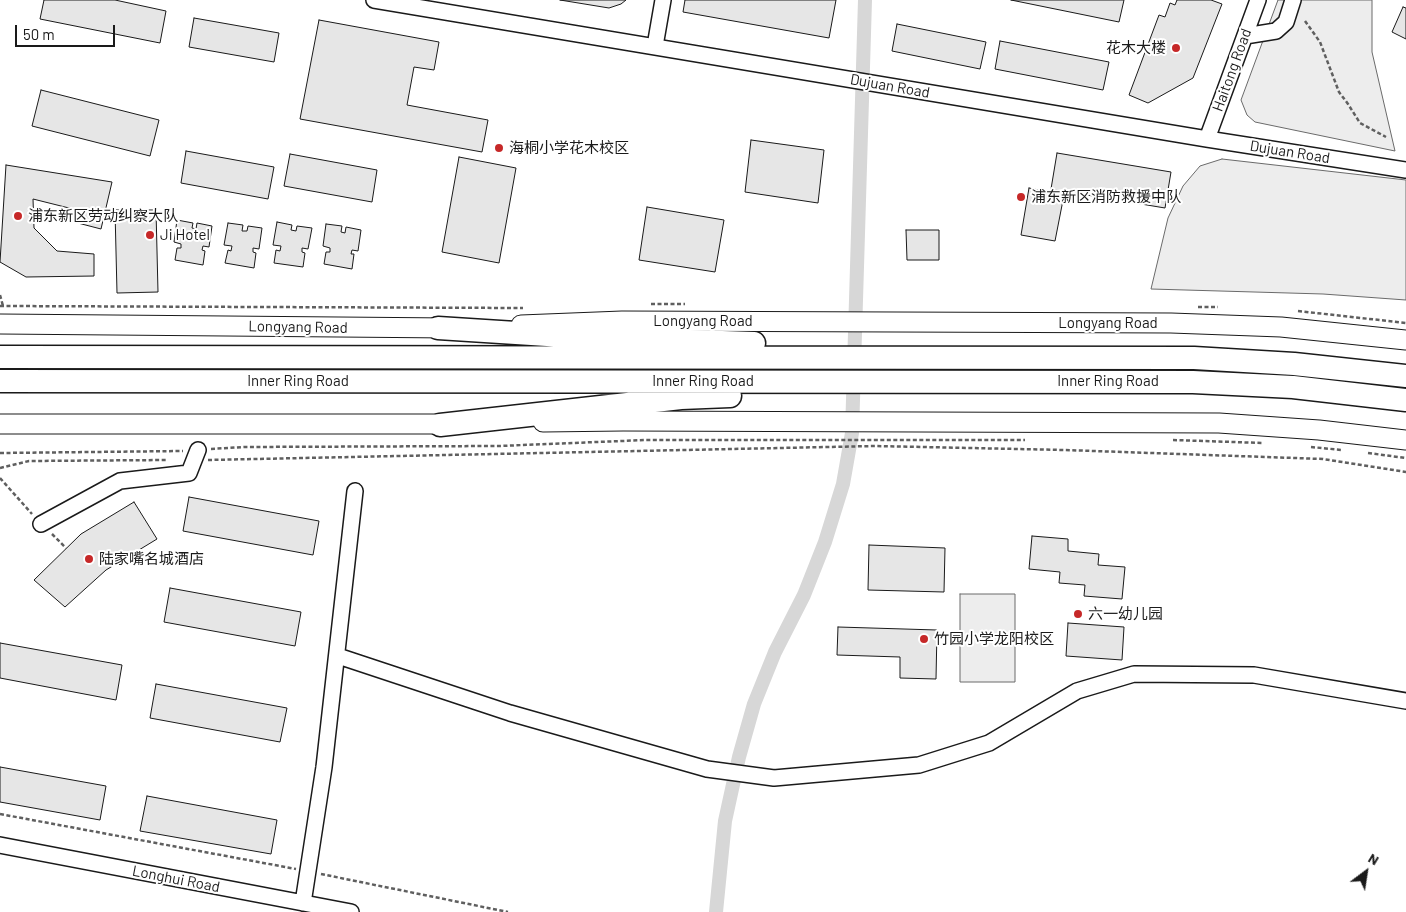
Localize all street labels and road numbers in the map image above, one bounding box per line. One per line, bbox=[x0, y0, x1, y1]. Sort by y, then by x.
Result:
street label: Haitong Road bbox=[1209, 26, 1255, 114]
street label: Dujuan Road bbox=[849, 70, 931, 102]
street label: Dujuan Road bbox=[1249, 137, 1331, 167]
street label: Longyang Road bbox=[653, 312, 753, 330]
street label: Longyang Road bbox=[1058, 314, 1158, 332]
street label: Longyang Road bbox=[248, 317, 348, 337]
street label: Inner Ring Road bbox=[247, 372, 349, 390]
street label: Inner Ring Road bbox=[652, 372, 754, 390]
street label: Inner Ring Road bbox=[1057, 372, 1159, 390]
street label: Longhui Road bbox=[131, 862, 221, 896]

